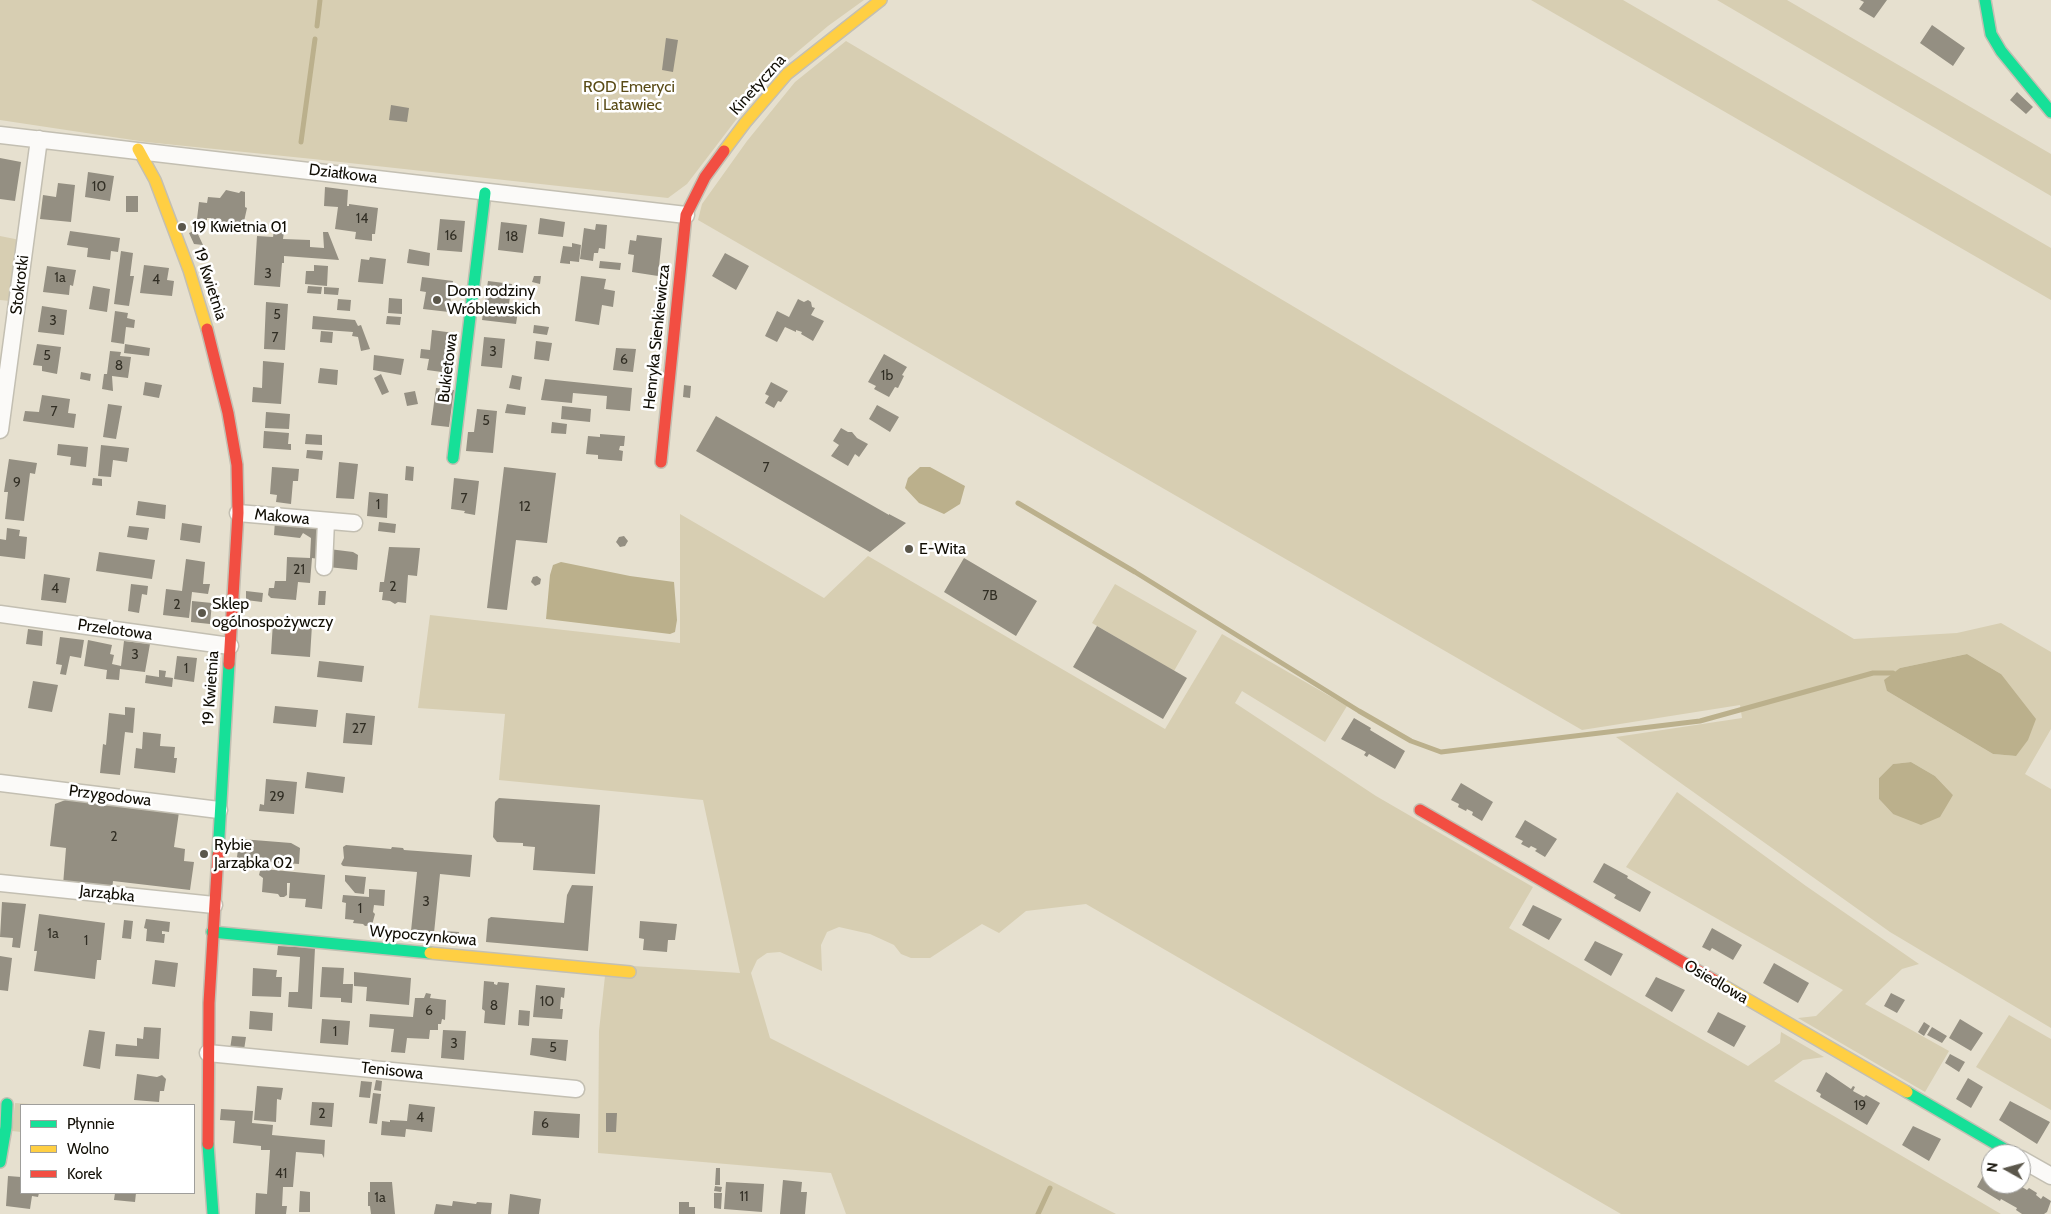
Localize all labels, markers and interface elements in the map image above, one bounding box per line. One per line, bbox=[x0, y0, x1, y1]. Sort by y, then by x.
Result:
street label: Kinetyczna bbox=[726, 51, 790, 119]
park label: ROD Emeryci i Latawiec bbox=[583, 77, 675, 115]
street label: Działkowa bbox=[308, 160, 378, 188]
house number: 10 bbox=[92, 179, 106, 195]
house number: 14 bbox=[356, 211, 368, 227]
place label: 19 Kwietnia 01 bbox=[192, 217, 287, 237]
marker: 19 Kwietnia 01 bbox=[176, 221, 188, 233]
house number: 16 bbox=[445, 228, 457, 244]
house number: 18 bbox=[505, 229, 519, 245]
street label: 19 Kwietnia bbox=[189, 245, 231, 323]
street label: Stokrotki bbox=[7, 254, 33, 316]
street label: Henryka Sienkiewicza bbox=[640, 264, 674, 410]
house number: 3 bbox=[264, 266, 272, 282]
house number: 1a bbox=[54, 270, 66, 286]
house number: 4 bbox=[152, 272, 160, 288]
place label: Dom rodziny Wróblewskich bbox=[447, 281, 541, 319]
marker: Dom rodziny Wróblewskich bbox=[431, 294, 443, 306]
house number: 5 bbox=[273, 307, 281, 323]
house number: 3 bbox=[49, 313, 57, 329]
house number: 7 bbox=[271, 330, 279, 346]
street label: Bukietowa bbox=[434, 332, 462, 404]
house number: 3 bbox=[489, 344, 497, 360]
house number: 5 bbox=[43, 348, 51, 364]
house number: 6 bbox=[620, 352, 628, 368]
house number: 8 bbox=[115, 358, 123, 374]
house number: 1b bbox=[881, 368, 893, 384]
house number: 7 bbox=[50, 404, 58, 420]
house number: 5 bbox=[482, 413, 490, 429]
house number: 7 bbox=[762, 460, 770, 476]
house number: 9 bbox=[13, 475, 21, 491]
house number: 7 bbox=[460, 491, 468, 507]
house number: 1 bbox=[376, 497, 380, 513]
house number: 12 bbox=[519, 499, 531, 515]
street label: Makowa bbox=[254, 505, 310, 529]
place label: E-Wita bbox=[919, 539, 966, 559]
marker: E-Wita bbox=[903, 543, 915, 555]
house number: 21 bbox=[293, 562, 305, 578]
house number: 2 bbox=[389, 579, 397, 595]
house number: 4 bbox=[51, 581, 59, 597]
house number: 7B bbox=[982, 588, 998, 604]
place label: Sklep ogólnospożywczy bbox=[212, 594, 333, 632]
house number: 2 bbox=[173, 597, 181, 613]
marker: Sklep ogólnospożywczy bbox=[196, 607, 208, 619]
street label: Przelotowa bbox=[76, 615, 154, 645]
house number: 3 bbox=[131, 647, 139, 663]
street label: 19 Kwietnia bbox=[199, 650, 223, 726]
house number: 1 bbox=[184, 661, 188, 677]
house number: 27 bbox=[352, 721, 366, 737]
street label: Przygodowa bbox=[68, 781, 152, 811]
house number: 29 bbox=[269, 789, 285, 805]
house number: 2 bbox=[110, 829, 118, 845]
place label: Rybie Jarząbka 02 bbox=[214, 835, 293, 873]
marker: Rybie Jarząbka 02 bbox=[198, 848, 210, 860]
street label: Jarząbka bbox=[78, 882, 136, 906]
house number: 3 bbox=[422, 894, 430, 910]
house number: 1 bbox=[358, 901, 362, 917]
street label: Wypoczynkowa bbox=[369, 922, 477, 950]
house number: 1a bbox=[47, 926, 59, 942]
house number: 1 bbox=[84, 933, 88, 949]
street label: Osiedlowa bbox=[1680, 956, 1752, 1008]
house number: 10 bbox=[540, 994, 554, 1010]
house number: 8 bbox=[490, 998, 498, 1014]
house number: 6 bbox=[425, 1003, 433, 1019]
house number: 1 bbox=[333, 1024, 337, 1040]
house number: 3 bbox=[450, 1036, 458, 1052]
house number: 5 bbox=[549, 1040, 557, 1056]
street label: Tenisowa bbox=[360, 1058, 424, 1084]
house number: 19 bbox=[1854, 1098, 1866, 1114]
legend bbox=[20, 1104, 195, 1194]
house number: 2 bbox=[318, 1106, 326, 1122]
house number: 4 bbox=[416, 1110, 424, 1126]
text: Płynnie bbox=[67, 1115, 114, 1133]
house number: 6 bbox=[541, 1116, 549, 1132]
text: Wolno bbox=[67, 1140, 109, 1158]
north arrow bbox=[1981, 1144, 2031, 1194]
text: N bbox=[1983, 1161, 2002, 1173]
text: Korek bbox=[67, 1165, 102, 1183]
house number: 41 bbox=[275, 1166, 287, 1182]
house number: 11 bbox=[739, 1189, 749, 1205]
house number: 1a bbox=[374, 1190, 386, 1206]

